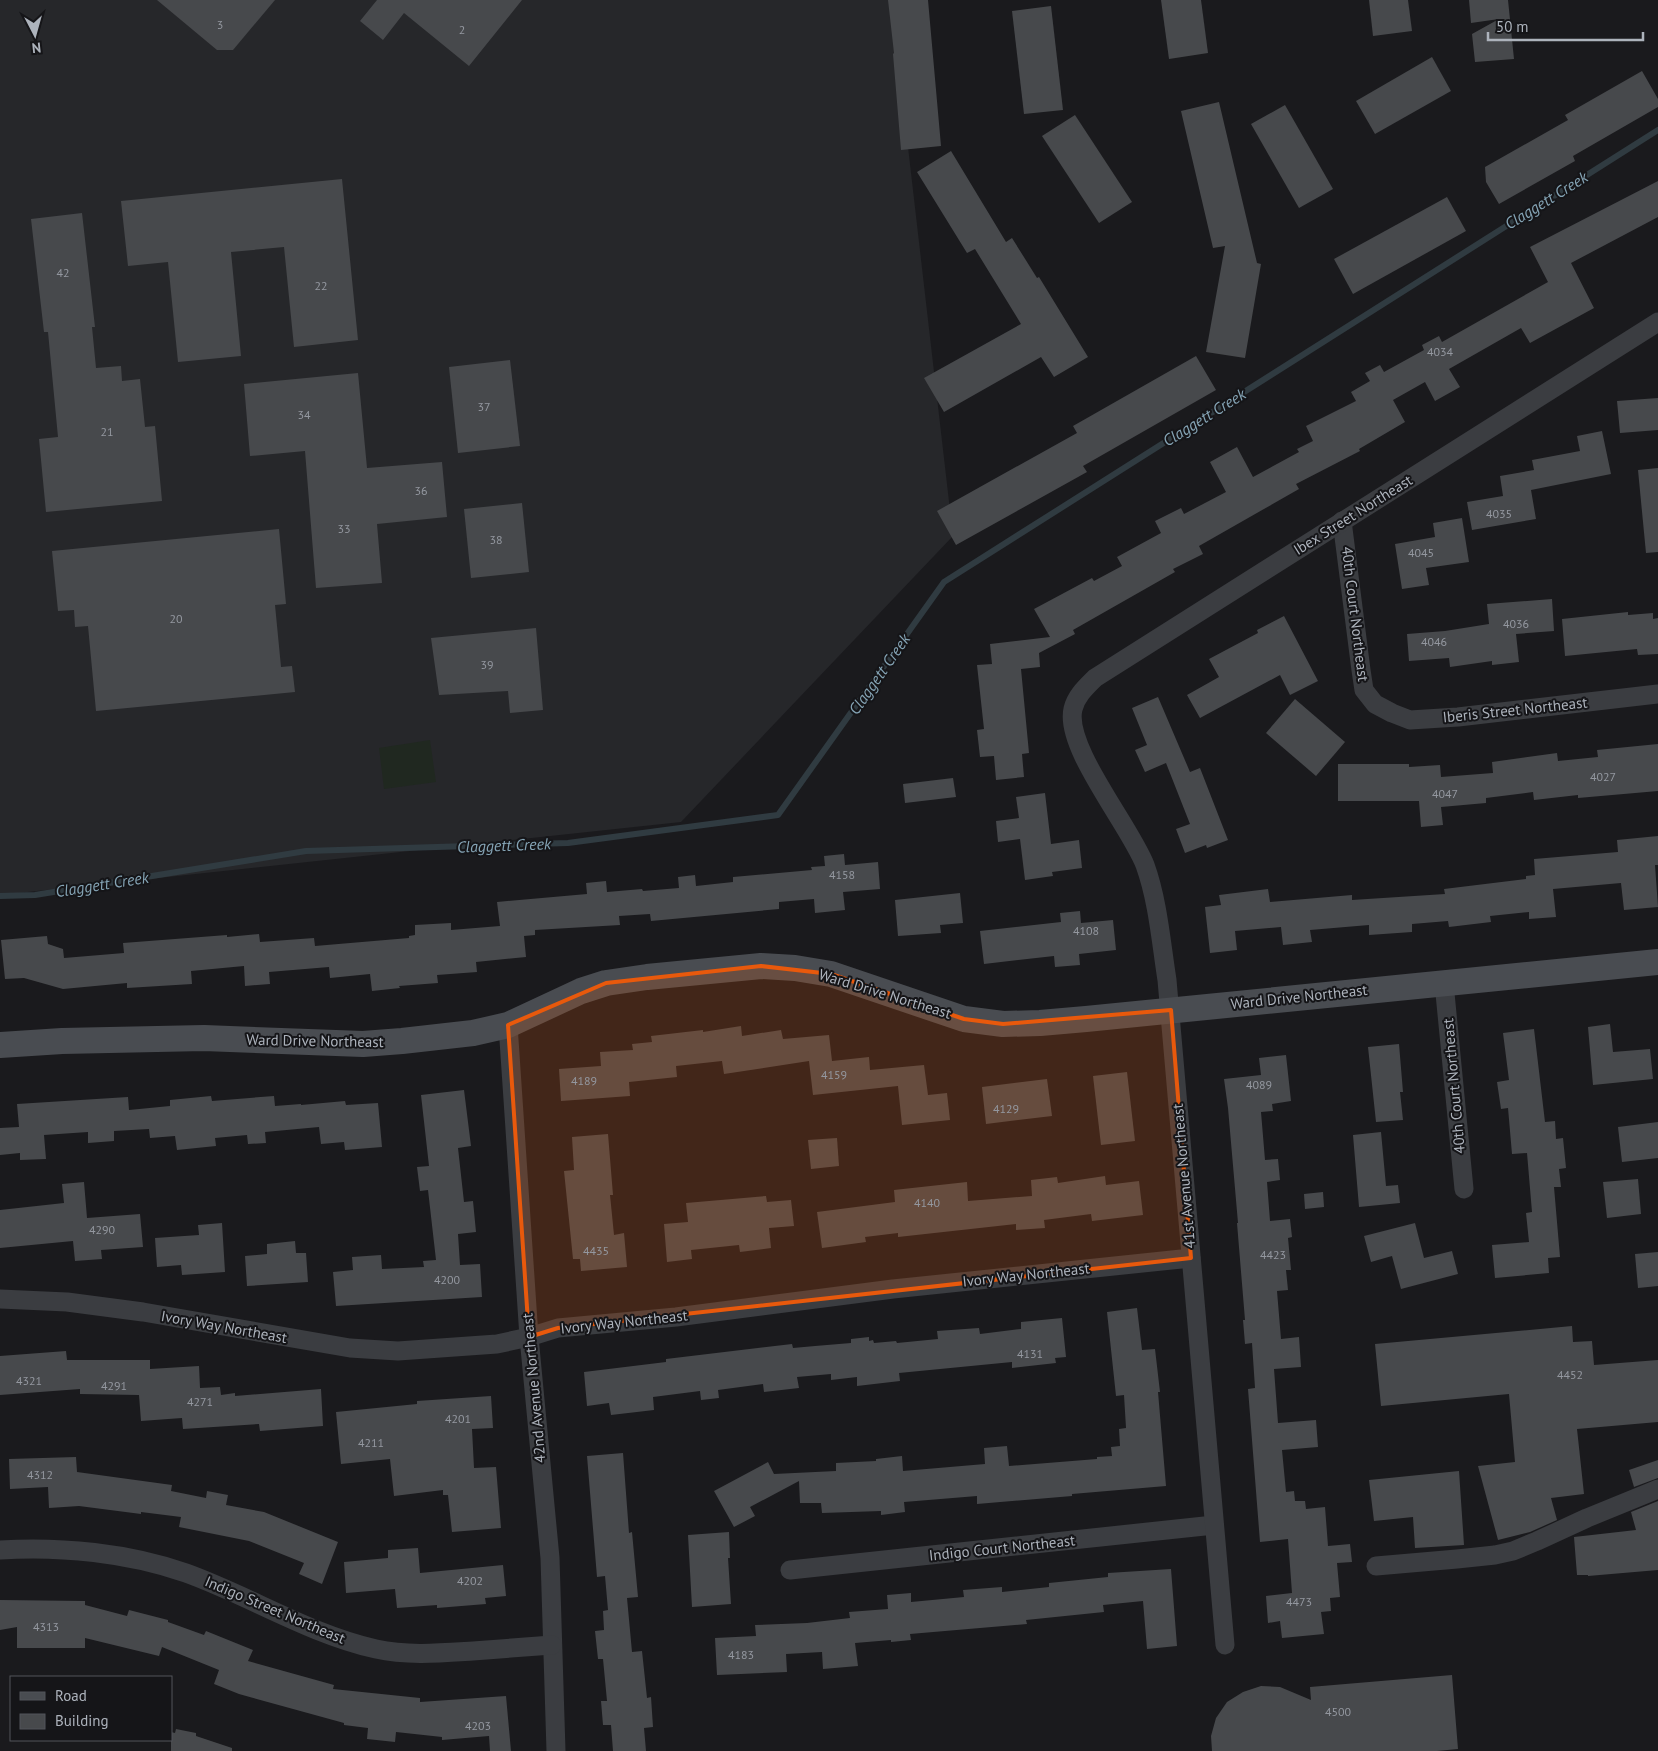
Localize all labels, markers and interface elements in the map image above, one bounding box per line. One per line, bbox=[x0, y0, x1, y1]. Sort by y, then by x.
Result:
north arrow bbox=[10, 10, 60, 60]
scale bar bbox=[1488, 10, 1643, 42]
house number: 3 bbox=[217, 17, 223, 32]
text: 50 m bbox=[1496, 17, 1529, 36]
house number: 2 bbox=[459, 22, 465, 37]
text: N bbox=[31, 38, 42, 57]
water label: Claggett Creek bbox=[1501, 166, 1592, 233]
house number: 42 bbox=[56, 265, 70, 280]
house number: 22 bbox=[314, 278, 328, 293]
house number: 4034 bbox=[1427, 344, 1454, 359]
water label: Claggett Creek bbox=[1159, 383, 1250, 450]
house number: 37 bbox=[477, 399, 491, 414]
house number: 34 bbox=[297, 407, 311, 422]
house number: 21 bbox=[100, 424, 114, 439]
street label: Ibex Street Northeast bbox=[1290, 470, 1416, 559]
house number: 36 bbox=[414, 483, 428, 498]
house number: 4035 bbox=[1486, 506, 1512, 521]
house number: 33 bbox=[337, 521, 351, 536]
house number: 38 bbox=[489, 532, 503, 547]
street label: 40th Court Northeast bbox=[1338, 545, 1373, 683]
house number: 4045 bbox=[1408, 545, 1434, 560]
house number: 20 bbox=[169, 611, 183, 626]
house number: 4036 bbox=[1503, 616, 1529, 631]
water label: Claggett Creek bbox=[844, 629, 915, 718]
house number: 4046 bbox=[1421, 634, 1447, 649]
house number: 39 bbox=[480, 657, 494, 672]
street label: Iberis Street Northeast bbox=[1442, 692, 1588, 727]
house number: 4027 bbox=[1590, 769, 1616, 784]
house number: 4047 bbox=[1432, 786, 1458, 801]
water label: Claggett Creek bbox=[457, 833, 552, 857]
water label: Claggett Creek bbox=[54, 867, 151, 901]
house number: 4158 bbox=[829, 867, 855, 882]
house number: 4108 bbox=[1073, 923, 1099, 938]
street label: Ward Drive Northeast bbox=[817, 964, 954, 1023]
street label: Ward Drive Northeast bbox=[1230, 980, 1368, 1013]
street label: 40th Court Northeast bbox=[1438, 1018, 1469, 1155]
street label: Ward Drive Northeast bbox=[246, 1030, 384, 1051]
house number: 4159 bbox=[821, 1067, 847, 1082]
house number: 4189 bbox=[571, 1073, 597, 1088]
house number: 4089 bbox=[1246, 1077, 1272, 1092]
house number: 4129 bbox=[993, 1101, 1019, 1116]
street label: 41st Avenue Northeast bbox=[1168, 1103, 1199, 1249]
house number: 4140 bbox=[914, 1195, 941, 1210]
house number: 4290 bbox=[89, 1222, 116, 1237]
house number: 4435 bbox=[583, 1243, 609, 1258]
house number: 4423 bbox=[1260, 1247, 1286, 1262]
street label: Ivory Way Northeast bbox=[961, 1258, 1091, 1291]
house number: 4200 bbox=[434, 1272, 461, 1287]
street label: Ivory Way Northeast bbox=[559, 1305, 689, 1338]
street label: Ivory Way Northeast bbox=[159, 1306, 289, 1347]
street label: 42nd Avenue Northeast bbox=[517, 1312, 550, 1464]
house number: 4131 bbox=[1017, 1346, 1043, 1361]
house number: 4452 bbox=[1557, 1367, 1583, 1382]
house number: 4321 bbox=[16, 1373, 42, 1388]
house number: 4291 bbox=[101, 1378, 127, 1393]
house number: 4271 bbox=[187, 1394, 213, 1409]
house number: 4201 bbox=[445, 1411, 471, 1426]
house number: 4211 bbox=[358, 1435, 384, 1450]
house number: 4312 bbox=[27, 1467, 53, 1482]
street label: Indigo Court Northeast bbox=[928, 1530, 1076, 1565]
street label: Indigo Street Northeast bbox=[202, 1571, 348, 1648]
house number: 4202 bbox=[457, 1573, 483, 1588]
house number: 4473 bbox=[1286, 1594, 1312, 1609]
house number: 4313 bbox=[33, 1619, 59, 1634]
house number: 4183 bbox=[728, 1647, 754, 1662]
legend bbox=[10, 1676, 172, 1741]
text: Road bbox=[55, 1686, 87, 1705]
house number: 4500 bbox=[1325, 1704, 1352, 1719]
text: Building bbox=[55, 1711, 109, 1730]
house number: 4203 bbox=[465, 1718, 491, 1733]

